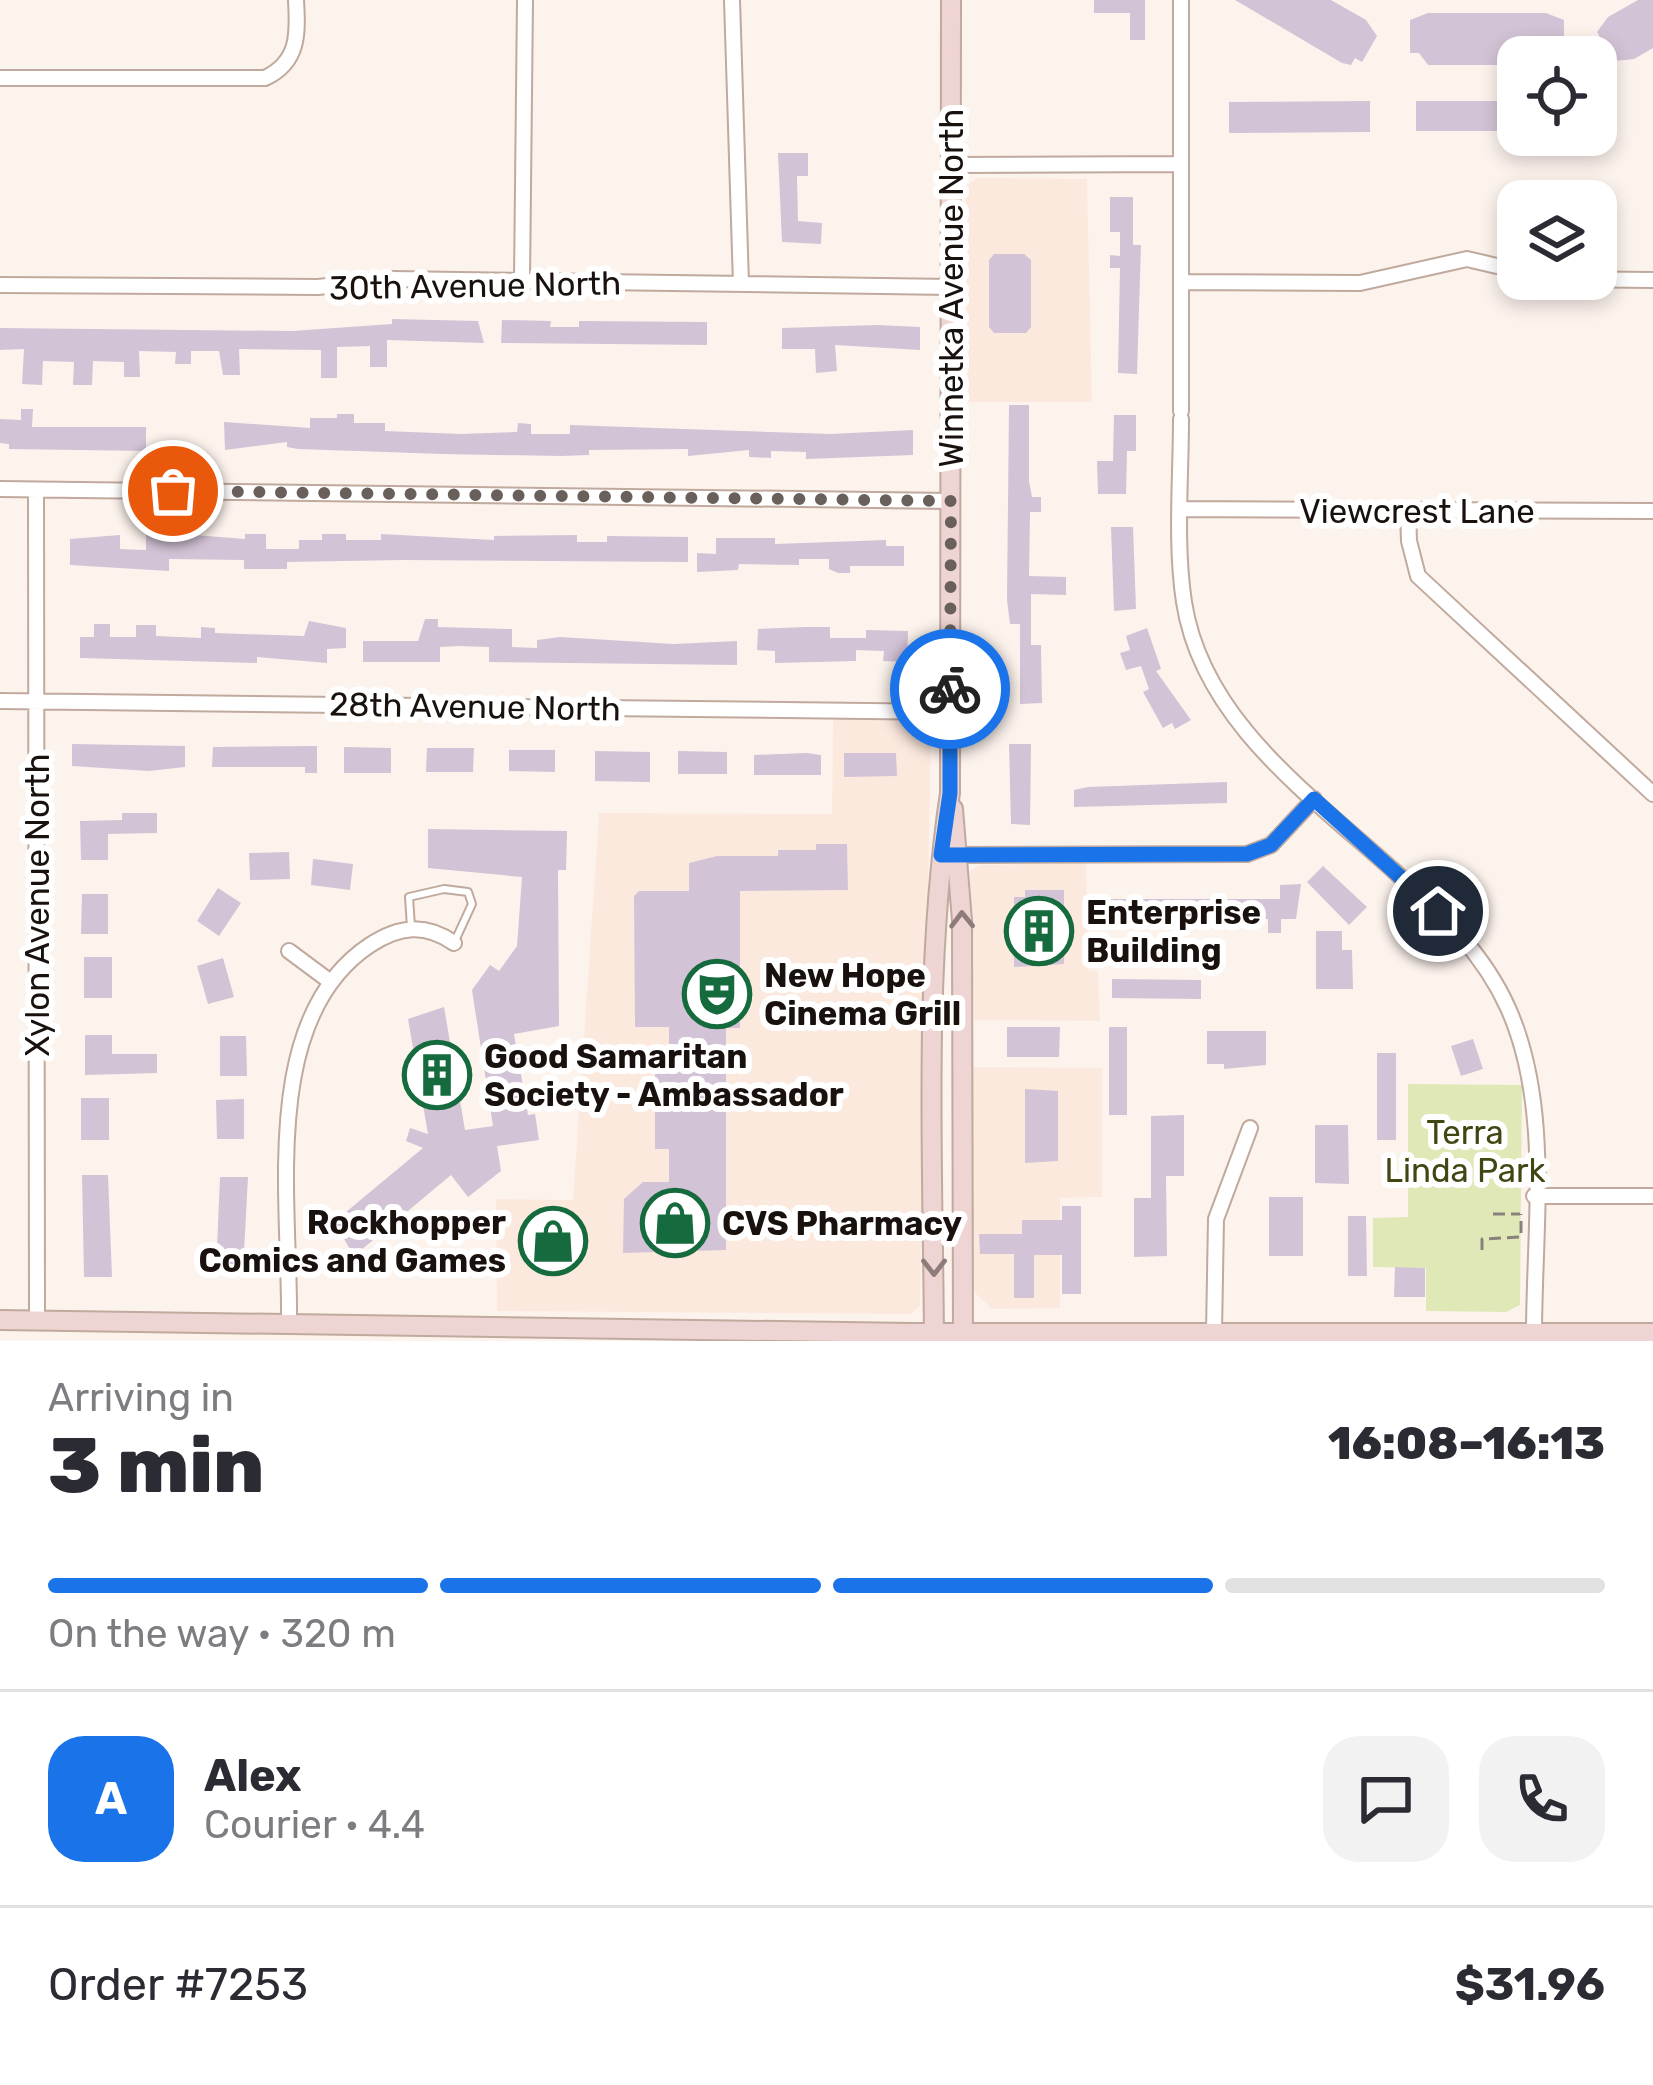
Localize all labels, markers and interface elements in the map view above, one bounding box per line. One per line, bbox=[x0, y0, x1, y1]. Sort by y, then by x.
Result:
map controls bbox=[1497, 36, 1617, 300]
button: locate bbox=[1497, 36, 1617, 156]
street label: Winnetka Avenue North bbox=[932, 109, 971, 467]
button: layers bbox=[1497, 180, 1617, 300]
street label: 30th Avenue North bbox=[329, 263, 621, 308]
pin bbox=[122, 440, 224, 542]
icon: bag bbox=[140, 458, 206, 524]
street label: Viewcrest Lane bbox=[1299, 492, 1535, 531]
courier bbox=[890, 629, 1010, 749]
icon: bike bbox=[917, 656, 983, 722]
street label: 28th Avenue North bbox=[329, 684, 621, 729]
street label: Xylon Avenue North bbox=[18, 754, 57, 1057]
pin bbox=[1387, 860, 1489, 962]
icon: home bbox=[1405, 878, 1471, 944]
place label: Enterprise Building bbox=[1086, 893, 1261, 970]
building icon: Enterprise Building bbox=[1004, 896, 1074, 966]
one-way arrow bbox=[949, 910, 975, 928]
place label: New Hope Cinema Grill bbox=[764, 956, 961, 1033]
theatre icon: New Hope Cinema Grill bbox=[682, 959, 752, 1029]
place label: Good Samaritan Society - Ambassador bbox=[484, 1037, 844, 1114]
building icon: Good Samaritan Society - Ambassador bbox=[402, 1040, 472, 1110]
park label: Terra Linda Park bbox=[1384, 1113, 1546, 1190]
shop icon: CVS Pharmacy bbox=[640, 1188, 710, 1258]
place label: Rockhopper Comics and Games bbox=[198, 1203, 506, 1280]
place label: CVS Pharmacy bbox=[722, 1204, 962, 1243]
shop icon: Rockhopper Comics and Games bbox=[518, 1206, 588, 1276]
one-way arrow bbox=[921, 1259, 947, 1277]
text: Arriving in bbox=[48, 1375, 234, 1421]
text: 16:08–16:13 bbox=[1328, 1417, 1605, 1470]
text: 3 min bbox=[48, 1419, 264, 1512]
text: On the way · 320 m bbox=[48, 1611, 396, 1657]
button: chat bbox=[1323, 1736, 1449, 1862]
button: phone bbox=[1479, 1736, 1605, 1862]
text: Alex bbox=[204, 1749, 302, 1802]
text: A bbox=[95, 1772, 127, 1825]
text: Courier · 4.4 bbox=[204, 1802, 425, 1848]
text: Order #7253 bbox=[48, 1958, 308, 2011]
text: $31.96 bbox=[1455, 1958, 1605, 2011]

